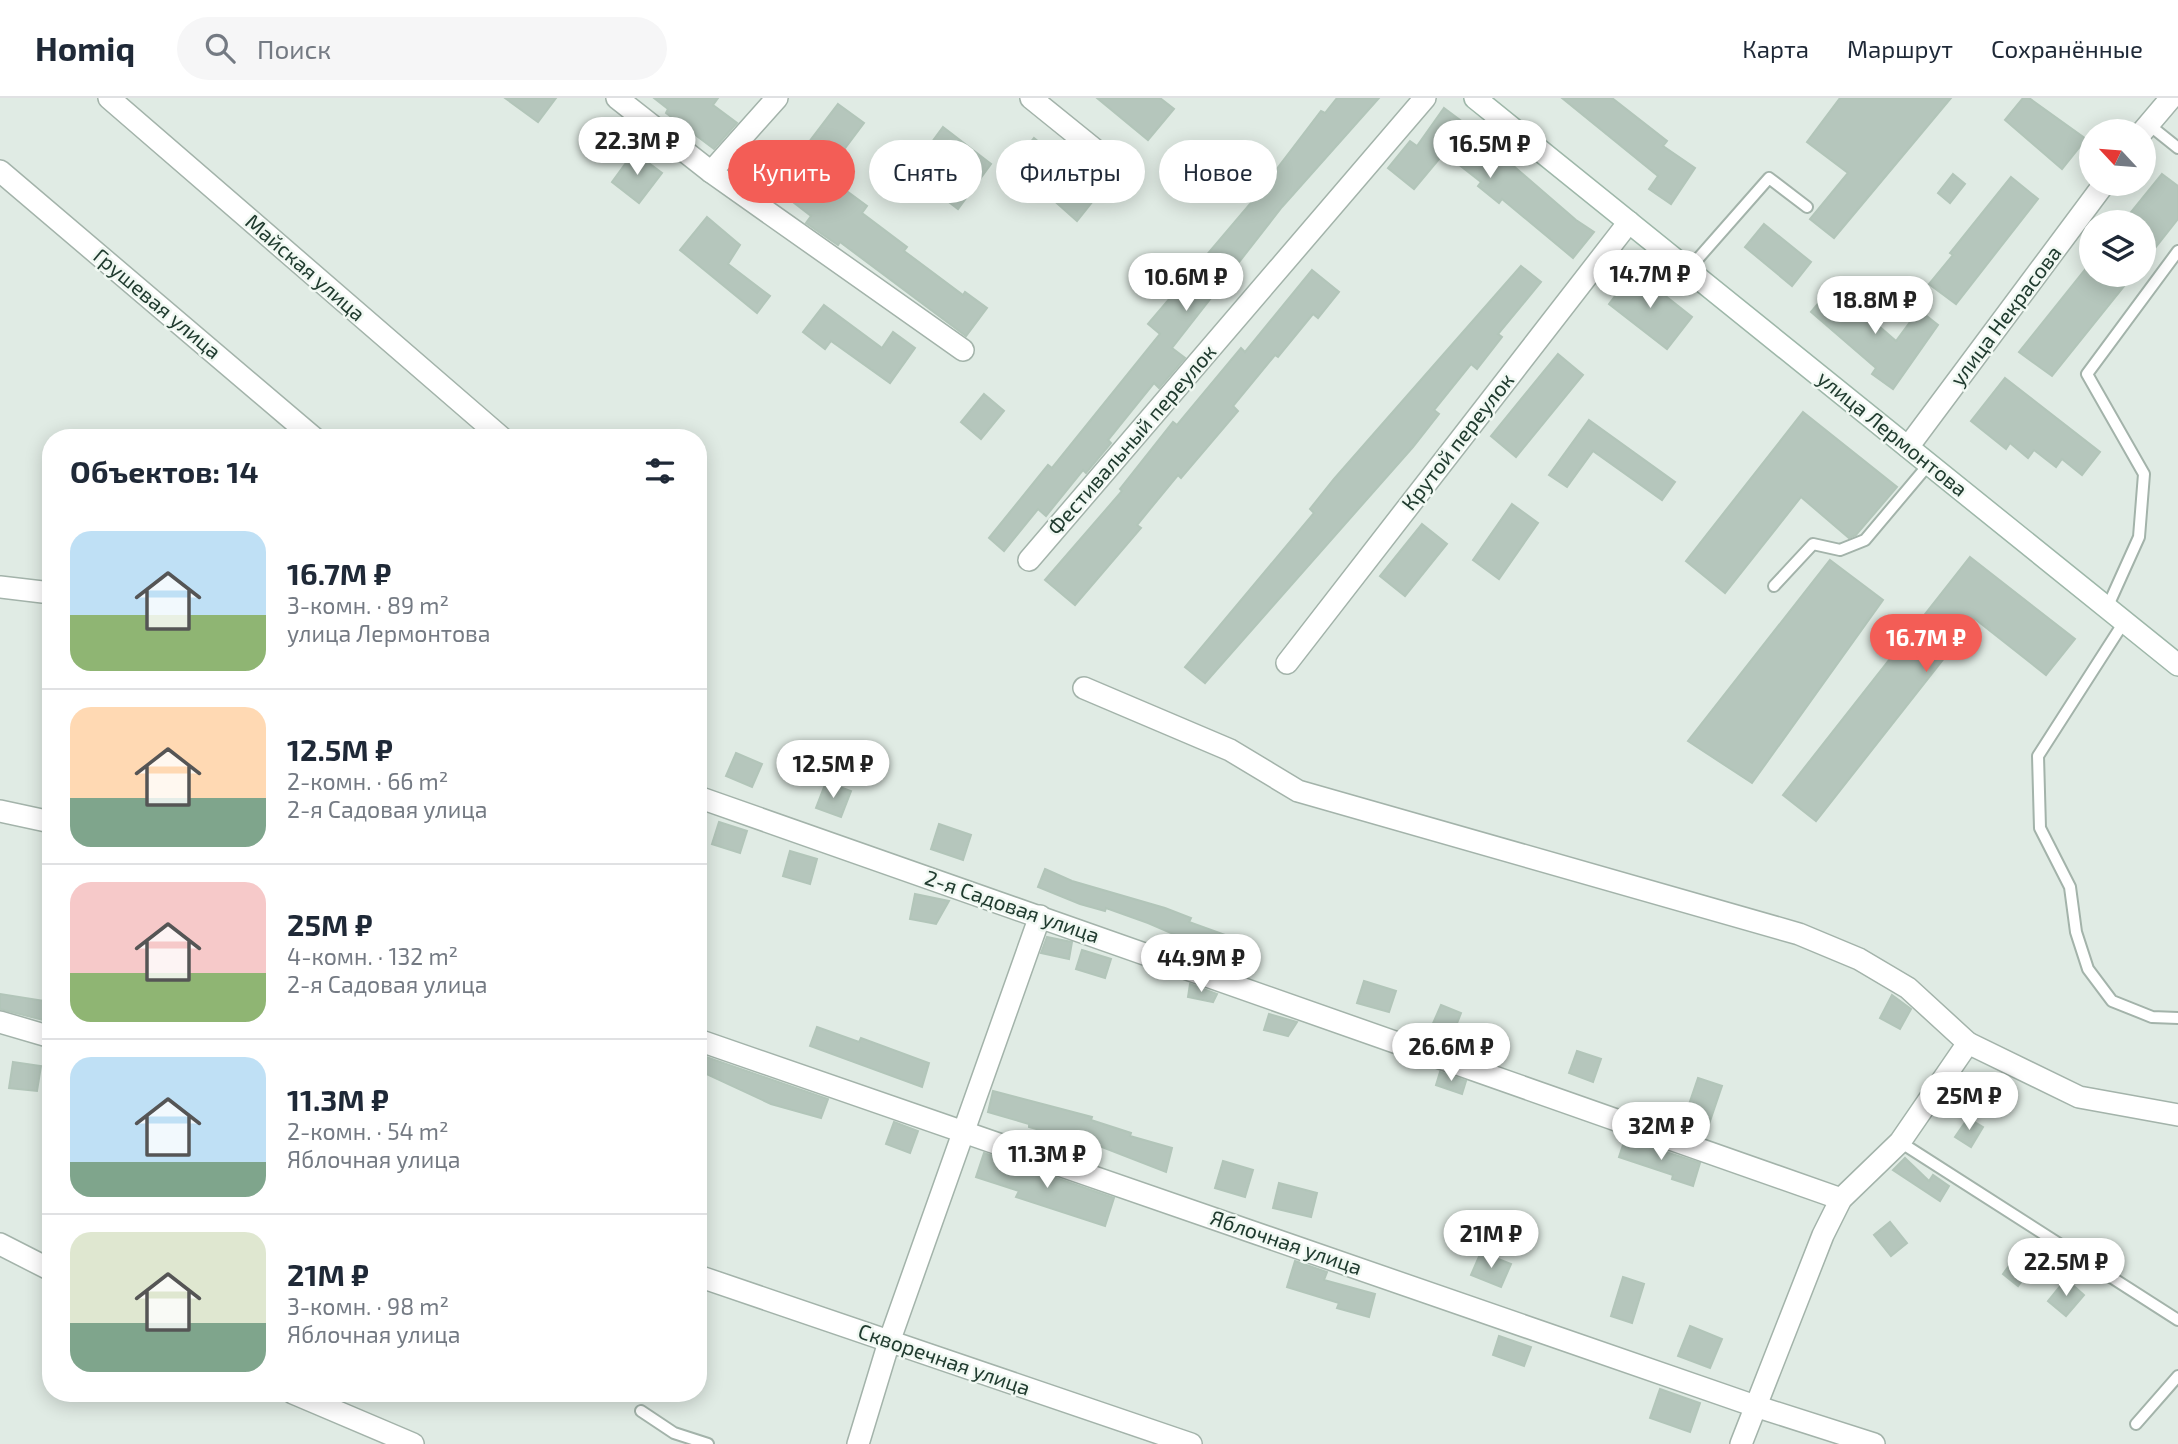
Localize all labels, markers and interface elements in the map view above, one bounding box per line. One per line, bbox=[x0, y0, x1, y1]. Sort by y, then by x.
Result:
search box bbox=[177, 17, 667, 80]
text: Homiq bbox=[35, 28, 135, 68]
icon: search bbox=[201, 29, 239, 67]
text: Поиск bbox=[257, 33, 331, 64]
text: Карта bbox=[1742, 34, 1809, 63]
text: Маршрут bbox=[1847, 34, 1953, 63]
text: Сохранённые bbox=[1991, 34, 2143, 63]
pin: 22.3M ₽ bbox=[572, 118, 702, 177]
north arrow bbox=[2079, 119, 2156, 196]
map controls bbox=[2079, 119, 2156, 287]
pin: 16.5M ₽ bbox=[1425, 120, 1555, 180]
text: 22.3M ₽ bbox=[595, 126, 680, 154]
text: 16.5M ₽ bbox=[1449, 129, 1531, 157]
chip: Купить bbox=[728, 140, 855, 203]
chip: Снять bbox=[869, 140, 982, 203]
chip: Фильтры bbox=[996, 140, 1145, 203]
chip: Новое bbox=[1159, 140, 1277, 203]
street label: Майская улица bbox=[240, 208, 371, 326]
button: layers bbox=[2079, 210, 2156, 287]
street label: улица Некрасова bbox=[1944, 240, 2066, 391]
street label: Грушевая улица bbox=[89, 242, 227, 364]
pin: 14.7M ₽ bbox=[1585, 250, 1715, 310]
pin: 10.6M ₽ bbox=[1121, 254, 1251, 313]
text: 14.7M ₽ bbox=[1609, 259, 1691, 287]
text: 10.6M ₽ bbox=[1144, 262, 1228, 290]
pin: 18.8M ₽ bbox=[1810, 276, 1940, 336]
text: 18.8M ₽ bbox=[1833, 285, 1917, 313]
street label: Фестивальный переулок bbox=[1041, 339, 1221, 540]
street label: улица Лермонтова bbox=[1812, 365, 1973, 502]
street label: Крутой переулок bbox=[1395, 367, 1519, 515]
icon: filters bbox=[641, 452, 679, 490]
text: Объектов: 14 bbox=[70, 453, 259, 489]
text: 16.7M ₽ bbox=[287, 555, 392, 591]
icon: home bbox=[126, 559, 210, 643]
text: 3-комн. · 89 m² bbox=[287, 591, 449, 619]
pin: 16.7M ₽ bbox=[1861, 614, 1991, 674]
text: улица Лермонтова bbox=[287, 619, 490, 647]
text: 16.7M ₽ bbox=[1886, 623, 1966, 651]
text: 12.5M ₽ bbox=[287, 731, 393, 767]
icon: home bbox=[126, 735, 210, 819]
pin: 12.5M ₽ bbox=[768, 740, 898, 800]
text: 12.5M ₽ bbox=[792, 749, 874, 777]
text: 2-комн. · 66 m² bbox=[287, 767, 448, 795]
text: 2-я Садовая улица bbox=[287, 795, 488, 823]
street label: 2-я Садовая улица bbox=[922, 864, 1103, 948]
text: 25M ₽ bbox=[287, 906, 373, 942]
icon: home bbox=[126, 910, 210, 994]
pin: 44.9M ₽ bbox=[1136, 934, 1266, 994]
text: 4-комн. · 132 m² bbox=[287, 942, 458, 970]
text: 44.9M ₽ bbox=[1157, 943, 1245, 971]
text: 2-я Садовая улица bbox=[287, 970, 488, 998]
pin: 26.6M ₽ bbox=[1386, 1024, 1516, 1083]
text: 26.6M ₽ bbox=[1408, 1032, 1494, 1060]
pin: 25M ₽ bbox=[1920, 1072, 2018, 1132]
text: 11.3M ₽ bbox=[287, 1081, 389, 1117]
text: 25M ₽ bbox=[1936, 1081, 2002, 1109]
icon: home bbox=[126, 1085, 210, 1169]
pin: 32M ₽ bbox=[1612, 1102, 1710, 1162]
text: 32M ₽ bbox=[1628, 1111, 1694, 1139]
text: 2-комн. · 54 m² bbox=[287, 1117, 448, 1145]
pin: 11.3M ₽ bbox=[982, 1130, 1112, 1190]
text: 11.3M ₽ bbox=[1008, 1139, 1086, 1167]
text: Яблочная улица bbox=[287, 1145, 461, 1173]
street label: Яблочная улица bbox=[1207, 1204, 1365, 1280]
pin: 21M ₽ bbox=[1442, 1210, 1540, 1270]
text: 21M ₽ bbox=[1460, 1219, 1522, 1247]
pin: 22.5M ₽ bbox=[2001, 1238, 2131, 1298]
text: 22.5M ₽ bbox=[2024, 1247, 2108, 1275]
text: 21M ₽ bbox=[287, 1256, 369, 1292]
icon: home bbox=[126, 1260, 210, 1344]
text: 3-комн. · 98 m² bbox=[287, 1292, 449, 1320]
street label: Скворечная улица bbox=[855, 1317, 1034, 1401]
text: Яблочная улица bbox=[287, 1320, 461, 1348]

